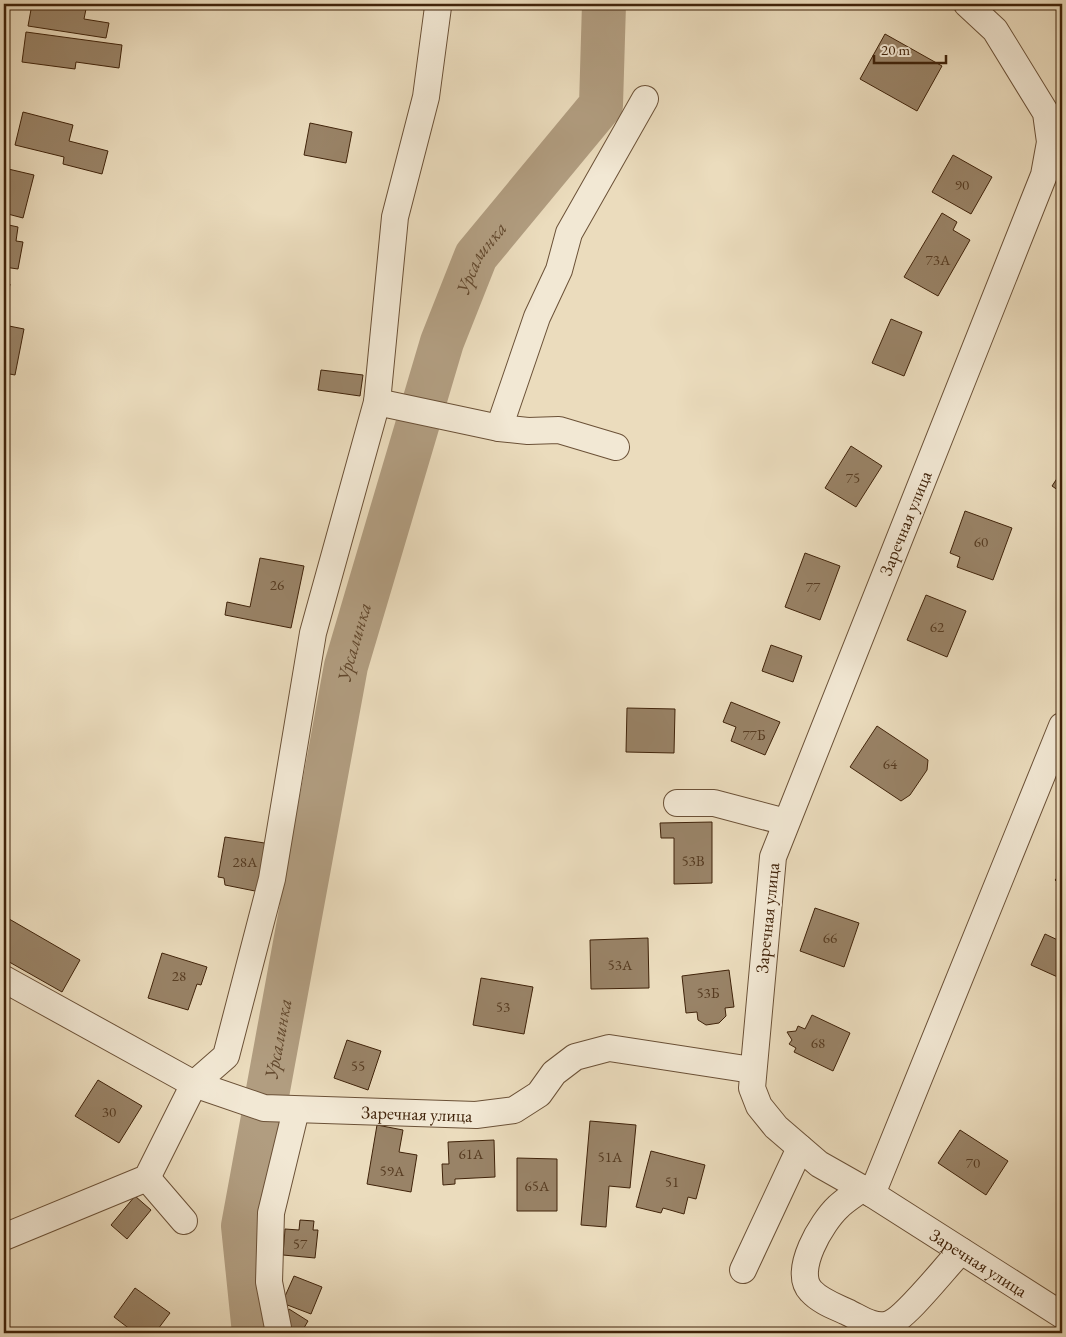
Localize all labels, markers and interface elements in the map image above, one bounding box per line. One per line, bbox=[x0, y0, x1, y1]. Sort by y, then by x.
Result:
scale bar bbox=[874, 32, 946, 64]
text: 20 m bbox=[881, 40, 910, 59]
house number: 90 bbox=[955, 175, 969, 194]
water label: Урсалинка bbox=[450, 216, 512, 298]
house number: 73А bbox=[926, 250, 951, 269]
street label: Заречная улица bbox=[874, 466, 937, 579]
house number: 75 bbox=[846, 468, 860, 487]
house number: 60 bbox=[974, 532, 988, 551]
house number: 26 bbox=[270, 575, 284, 594]
house number: 77 bbox=[806, 577, 821, 596]
water label: Урсалинка bbox=[331, 599, 377, 684]
house number: 62 bbox=[930, 617, 945, 636]
house number: 77Б bbox=[742, 725, 766, 744]
house number: 64 bbox=[883, 754, 898, 773]
house number: 53В bbox=[681, 851, 705, 870]
house number: 28А bbox=[233, 852, 258, 871]
street label: Заречная улица bbox=[750, 861, 784, 974]
house number: 66 bbox=[823, 928, 837, 947]
house number: 53А bbox=[608, 955, 633, 974]
house number: 28 bbox=[172, 966, 186, 985]
house number: 53Б bbox=[696, 983, 720, 1002]
water label: Урсалинка bbox=[258, 996, 297, 1081]
house number: 53 bbox=[496, 997, 510, 1016]
house number: 68 bbox=[811, 1033, 825, 1052]
house number: 55 bbox=[351, 1056, 365, 1075]
street label: Заречная улица bbox=[361, 1100, 474, 1126]
house number: 30 bbox=[102, 1102, 116, 1121]
house number: 61А bbox=[459, 1144, 484, 1163]
house number: 51А bbox=[598, 1147, 623, 1166]
house number: 70 bbox=[966, 1153, 980, 1172]
house number: 59А bbox=[380, 1161, 405, 1180]
house number: 51 bbox=[665, 1172, 679, 1191]
house number: 65А bbox=[525, 1176, 550, 1195]
street label: Заречная улица bbox=[926, 1223, 1033, 1302]
house number: 57 bbox=[293, 1234, 308, 1253]

